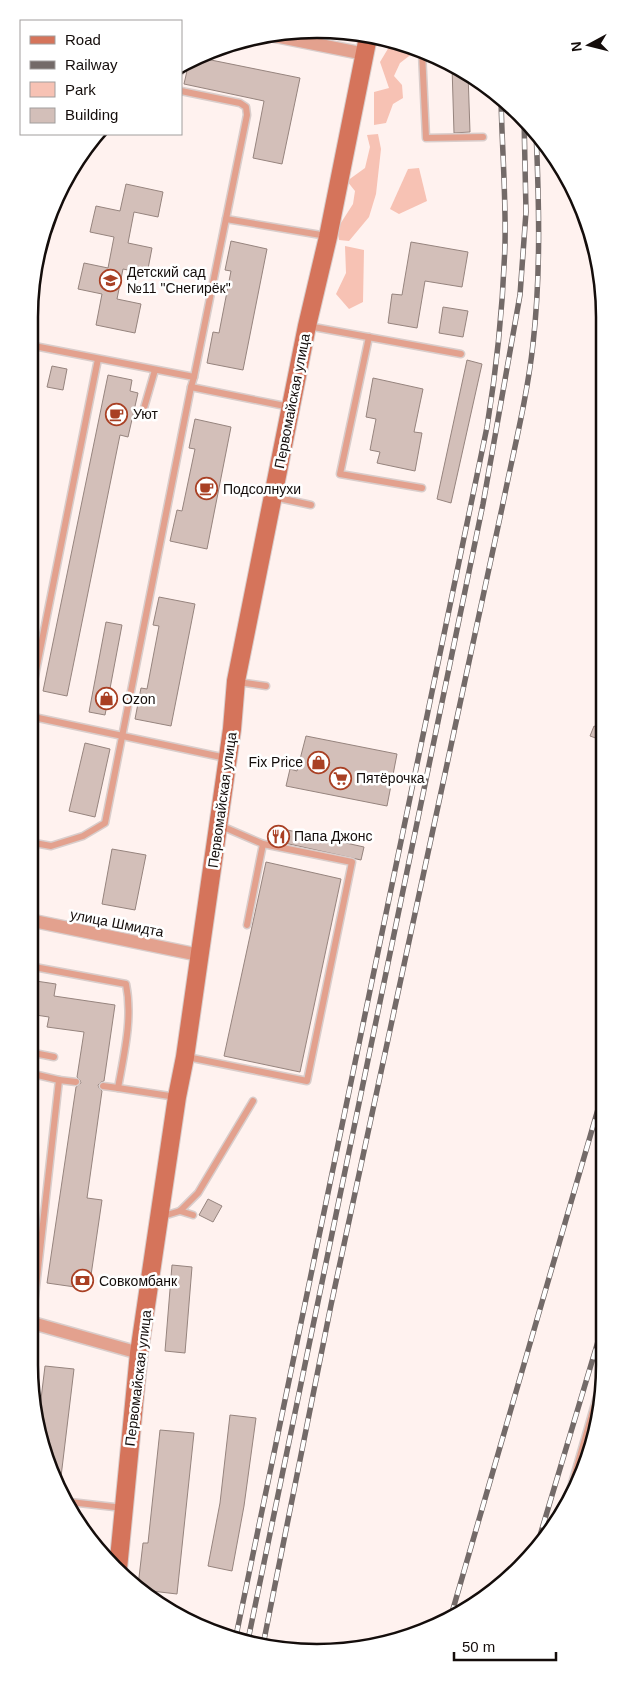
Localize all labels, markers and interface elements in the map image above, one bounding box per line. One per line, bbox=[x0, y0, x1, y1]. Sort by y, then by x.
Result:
legend bbox=[20, 20, 182, 135]
north arrow bbox=[564, 20, 614, 70]
text: Road bbox=[65, 31, 101, 48]
text: N bbox=[568, 41, 585, 53]
text: Railway bbox=[65, 56, 118, 73]
text: Park bbox=[65, 81, 96, 98]
text: Building bbox=[65, 106, 118, 123]
place label: Детский сад №11 "Снегирёк" bbox=[127, 264, 231, 296]
school or university icon: Детский сад №11 "Снегирёк" bbox=[99, 268, 123, 292]
street label: Первомайская улица bbox=[271, 332, 313, 470]
cafe icon: Уют bbox=[105, 402, 129, 426]
place label: Уют bbox=[133, 406, 158, 422]
cafe icon: Подсолнухи bbox=[195, 477, 219, 501]
place label: Подсолнухи bbox=[223, 481, 301, 497]
shop icon: Ozon bbox=[94, 687, 118, 711]
place label: Ozon bbox=[122, 691, 155, 707]
street label: Первомайская улица bbox=[205, 731, 239, 869]
shop icon: Fix Price bbox=[307, 750, 331, 774]
place label: Fix Price bbox=[249, 754, 303, 770]
supermarket icon: Пятёрочка bbox=[328, 766, 352, 790]
place label: Пятёрочка bbox=[356, 770, 425, 786]
restaurant icon: Папа Джонс bbox=[266, 824, 290, 848]
place label: Папа Джонс bbox=[294, 828, 372, 844]
street label: улица Шмидта bbox=[69, 906, 165, 940]
bank icon: Совкомбанк bbox=[71, 1269, 95, 1293]
place label: Совкомбанк bbox=[99, 1273, 178, 1289]
street label: Первомайская улица bbox=[122, 1309, 154, 1447]
scale bar bbox=[454, 1630, 556, 1662]
text: 50 m bbox=[462, 1638, 495, 1655]

